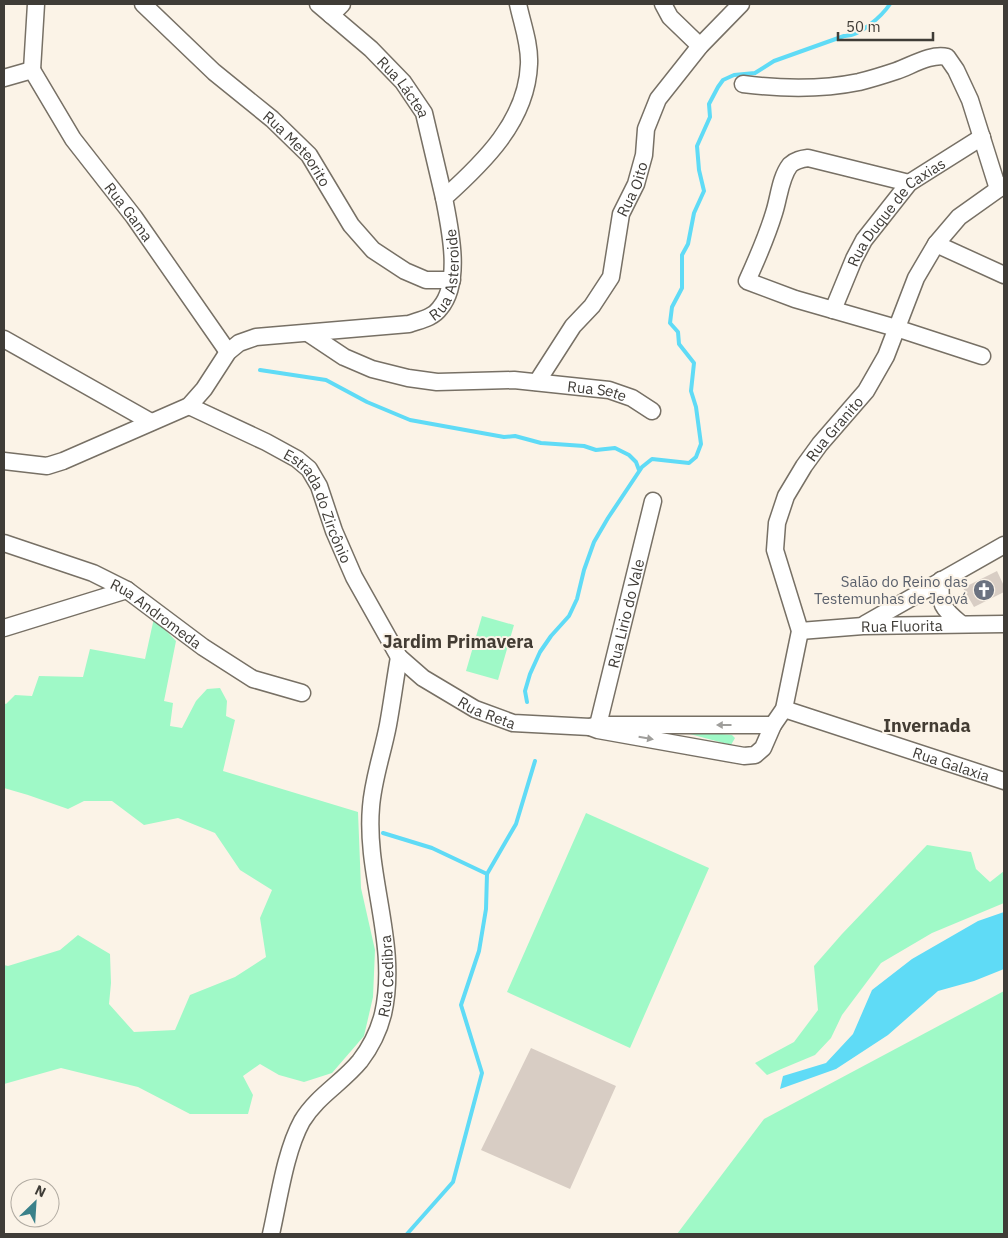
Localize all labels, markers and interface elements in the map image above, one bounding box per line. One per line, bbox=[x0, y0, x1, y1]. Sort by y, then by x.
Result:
scale bar bbox=[838, 10, 933, 42]
text: 50 m bbox=[846, 17, 881, 36]
street label: Rua Láctea bbox=[373, 52, 434, 119]
street label: Rua Meteorito bbox=[259, 106, 335, 190]
street label: Rua Duque de Caxias bbox=[843, 153, 948, 269]
street label: Rua Oito bbox=[612, 160, 651, 220]
street label: Rua Gama bbox=[101, 178, 157, 245]
street label: Rua Asteroide bbox=[425, 228, 462, 324]
street label: Rua Sete bbox=[567, 376, 630, 405]
street label: Rua Granito bbox=[801, 392, 867, 465]
street label: Estrada do Zircônio bbox=[281, 444, 356, 566]
street label: Rua Lirio do Vale bbox=[603, 557, 648, 670]
place label: Salão do Reino das Testemunhas de Jeová bbox=[814, 572, 968, 608]
street label: Rua Andromeda bbox=[107, 574, 206, 652]
church icon: Salão do Reino das Testemunhas de Jeová bbox=[972, 578, 996, 602]
street label: Rua Fluorita bbox=[861, 615, 943, 636]
district label: Jardim Primavera bbox=[382, 630, 534, 653]
street label: Rua Reta bbox=[455, 692, 518, 733]
district label: Invernada bbox=[883, 714, 971, 737]
one-way arrow bbox=[716, 721, 732, 729]
one-way arrow bbox=[639, 735, 655, 743]
street label: Rua Galaxia bbox=[910, 742, 992, 785]
street label: Rua Cedibra bbox=[373, 934, 397, 1019]
north arrow bbox=[10, 1178, 60, 1228]
text: N bbox=[32, 1181, 49, 1202]

